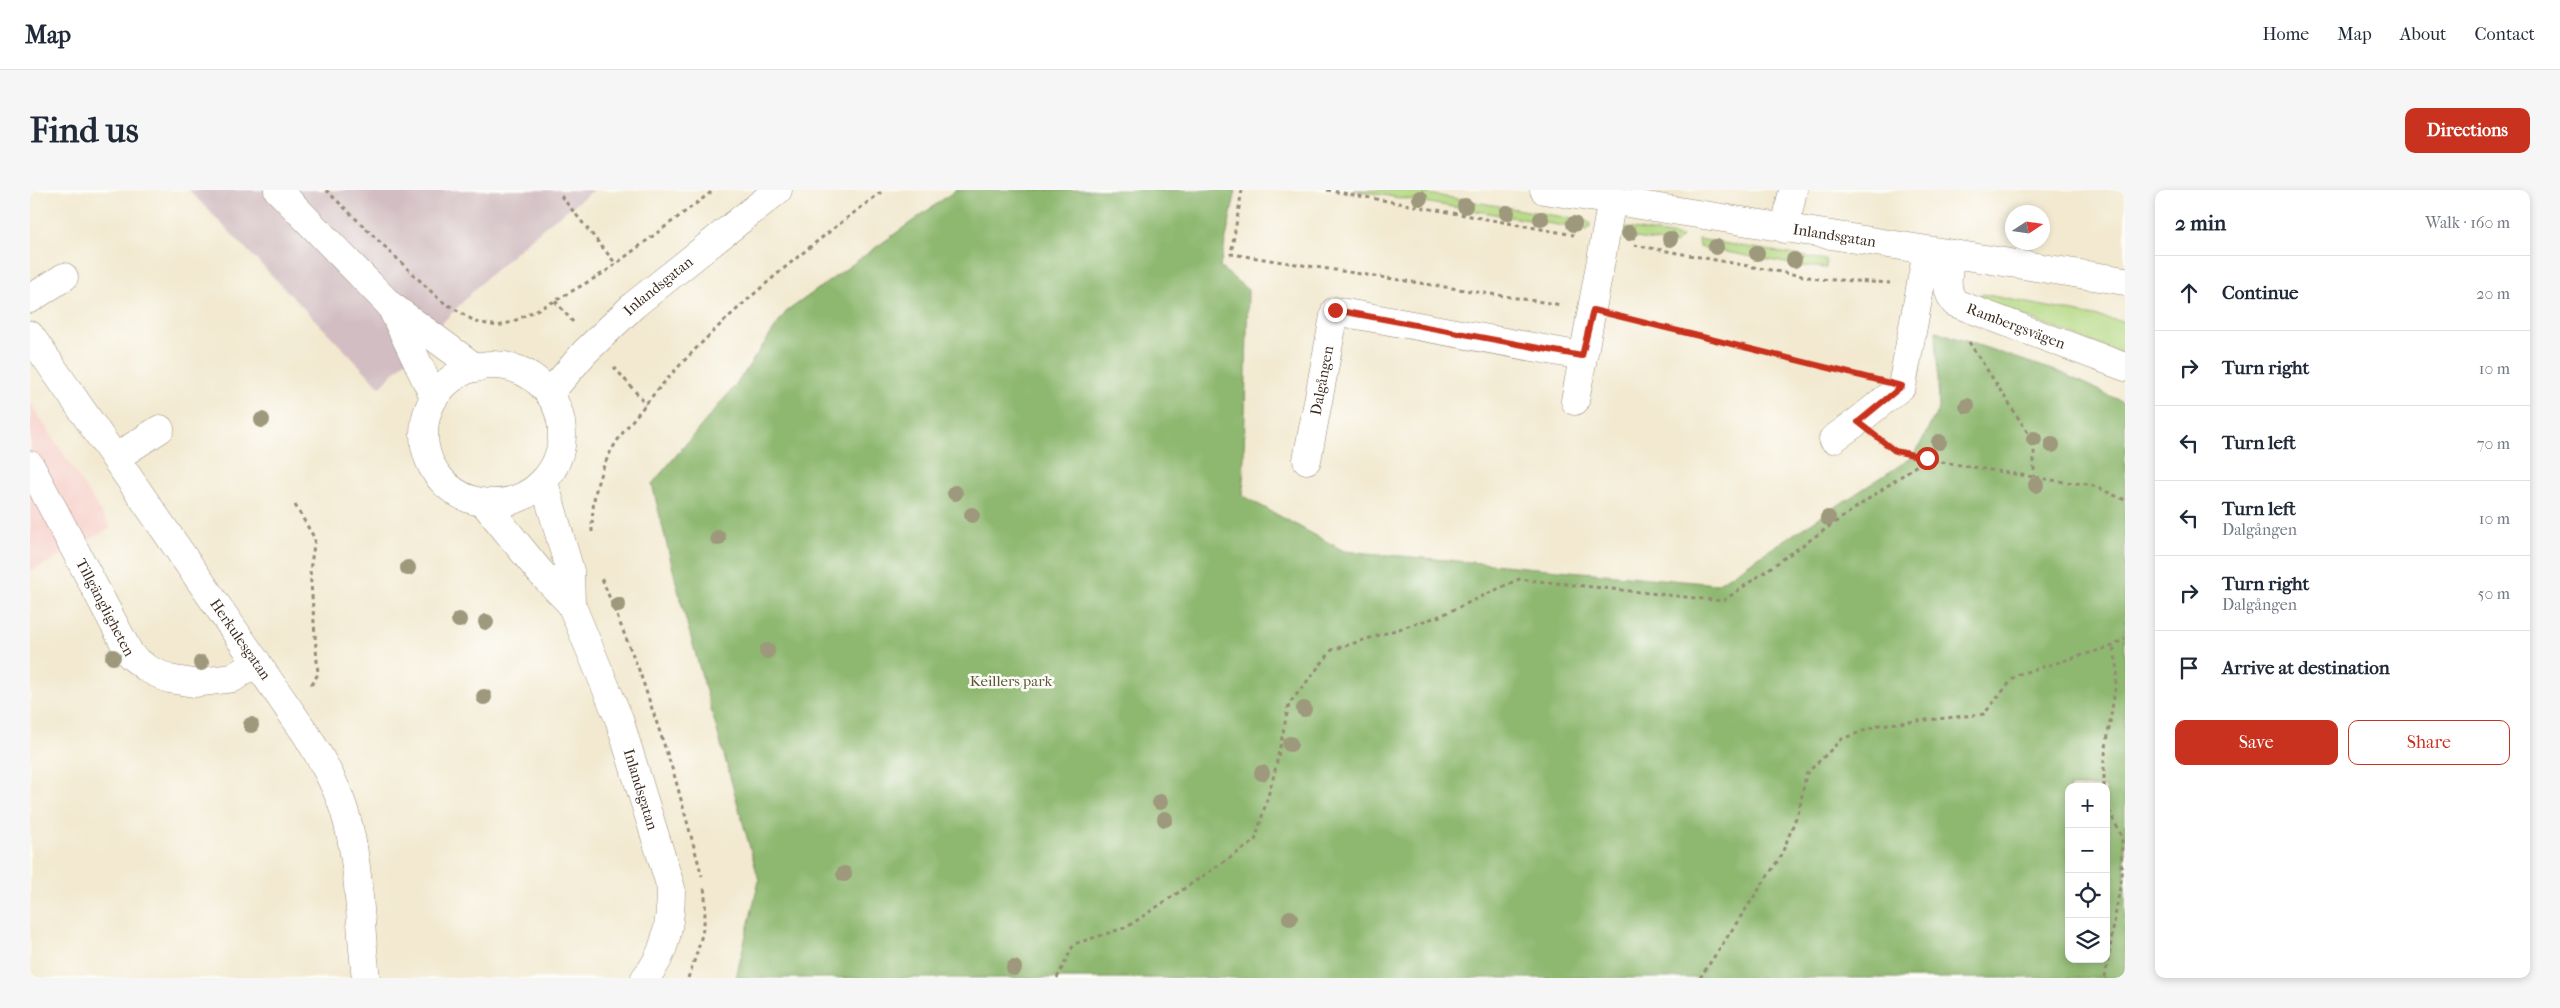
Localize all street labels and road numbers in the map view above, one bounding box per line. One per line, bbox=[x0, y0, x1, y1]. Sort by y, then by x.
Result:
street label: Inlandsgatan bbox=[1792, 220, 1878, 251]
street label: Inlandsgatan bbox=[620, 252, 697, 319]
street label: Rambergsvägen bbox=[1964, 299, 2068, 353]
street label: Dalgången bbox=[1307, 344, 1337, 417]
street label: Tillgängligheten bbox=[72, 555, 139, 660]
street label: Herkulesgatan bbox=[206, 595, 275, 684]
street label: Inlandsgatan bbox=[620, 747, 662, 832]

